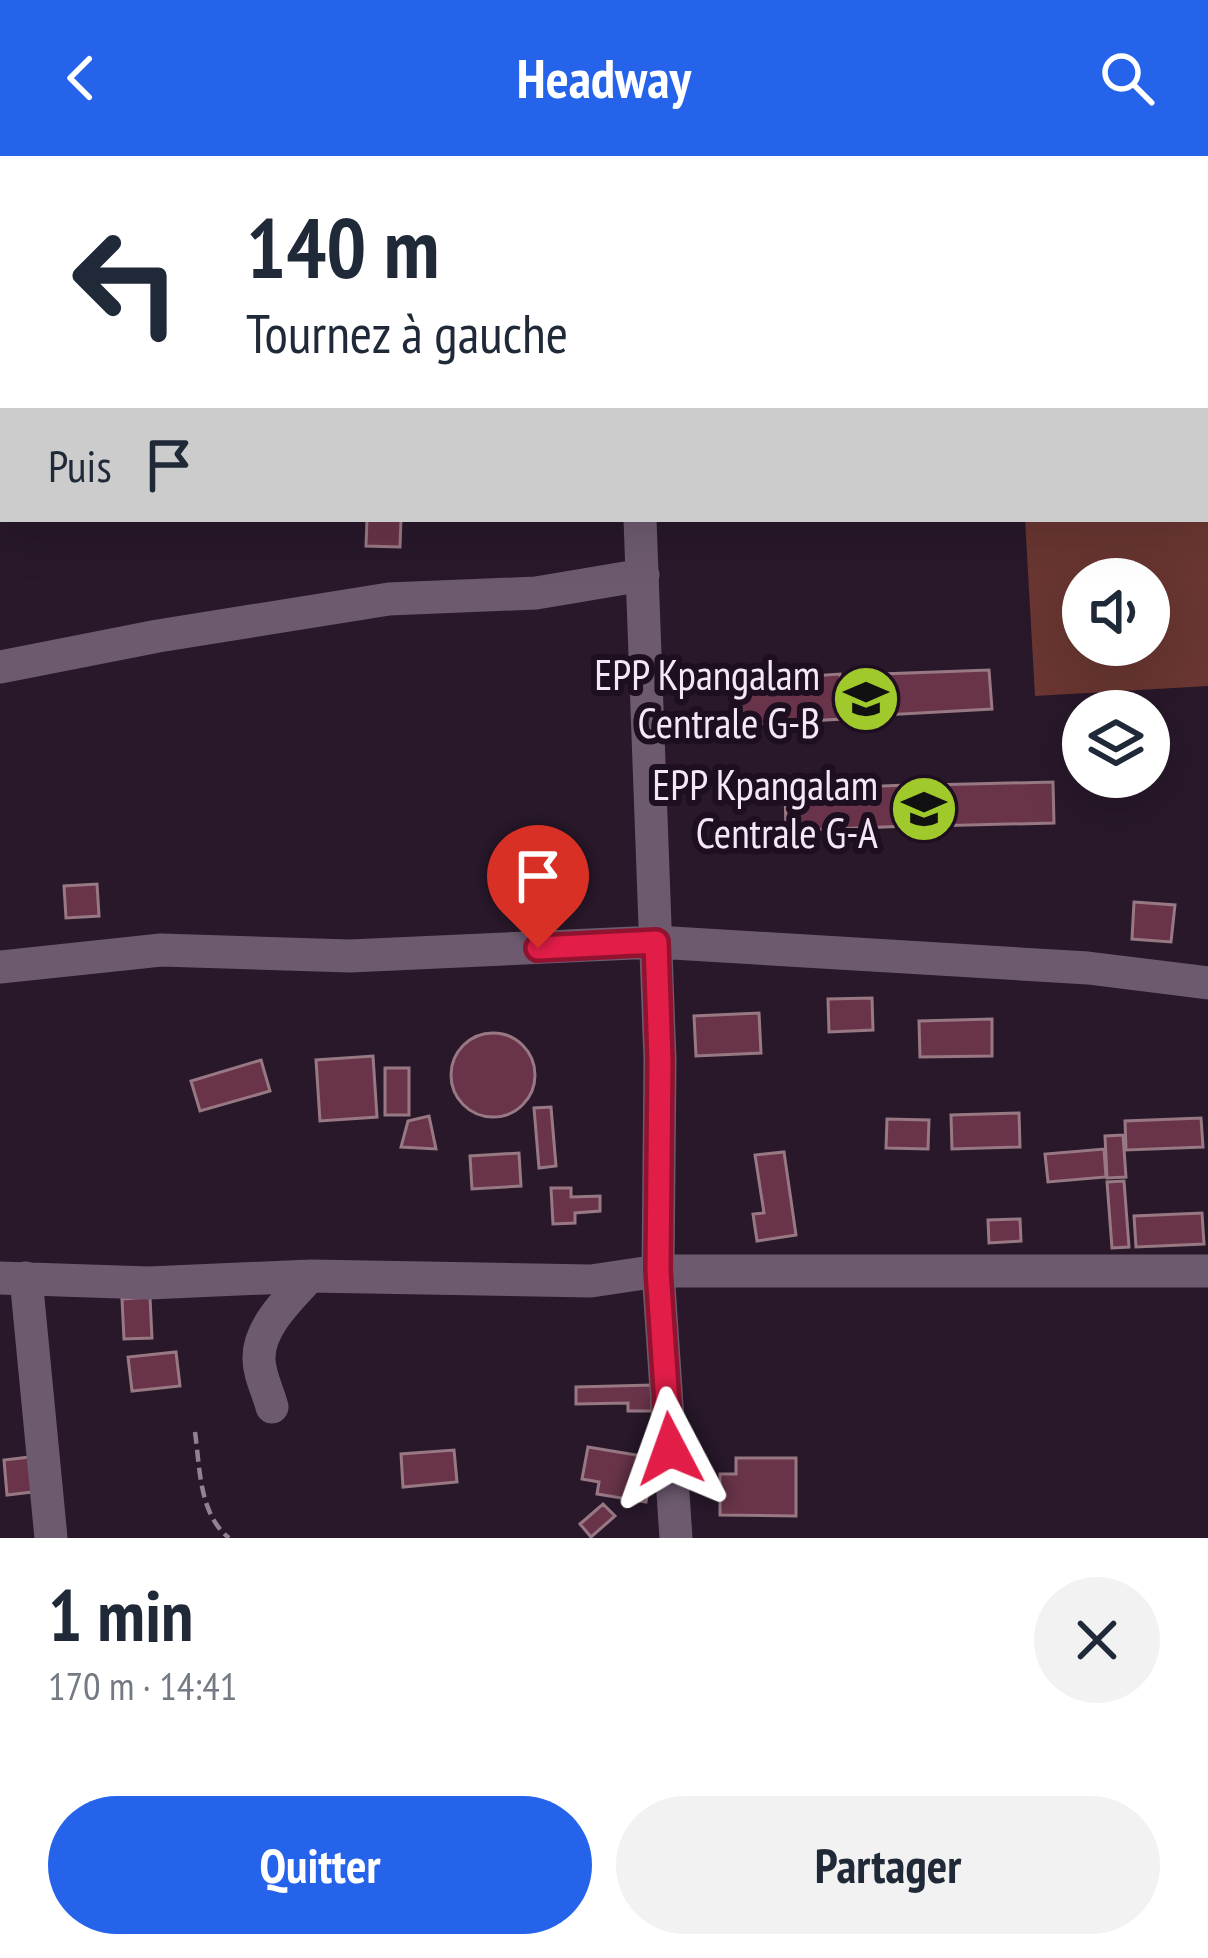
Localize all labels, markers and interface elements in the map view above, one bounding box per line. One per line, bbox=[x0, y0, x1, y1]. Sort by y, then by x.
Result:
text: Headway bbox=[517, 43, 691, 113]
icon: back bbox=[48, 45, 114, 111]
icon: search bbox=[1094, 45, 1160, 111]
text: 140 m bbox=[246, 192, 439, 301]
icon: left bbox=[48, 204, 204, 360]
text: Tournez à gauche bbox=[246, 298, 568, 368]
icon: arrive bbox=[136, 432, 202, 498]
text: Puis bbox=[48, 436, 112, 494]
map controls bbox=[1062, 558, 1170, 798]
button: sound bbox=[1062, 558, 1170, 666]
place label: EPP Kpangalam Centrale G-B bbox=[594, 647, 820, 750]
school or university icon: EPP Kpangalam Centrale G-B bbox=[831, 664, 901, 734]
button: layers bbox=[1062, 690, 1170, 798]
place label: EPP Kpangalam Centrale G-A bbox=[652, 757, 878, 860]
school or university icon: EPP Kpangalam Centrale G-A bbox=[889, 774, 959, 844]
pin bbox=[487, 825, 589, 948]
icon: arrive bbox=[505, 843, 571, 909]
position arrow bbox=[607, 1386, 733, 1512]
text: 1 min bbox=[48, 1568, 193, 1661]
button: close bbox=[1034, 1577, 1160, 1703]
text: 170 m · 14:41 bbox=[48, 1660, 237, 1711]
button: Quitter bbox=[48, 1796, 592, 1934]
button: Partager bbox=[616, 1796, 1160, 1934]

